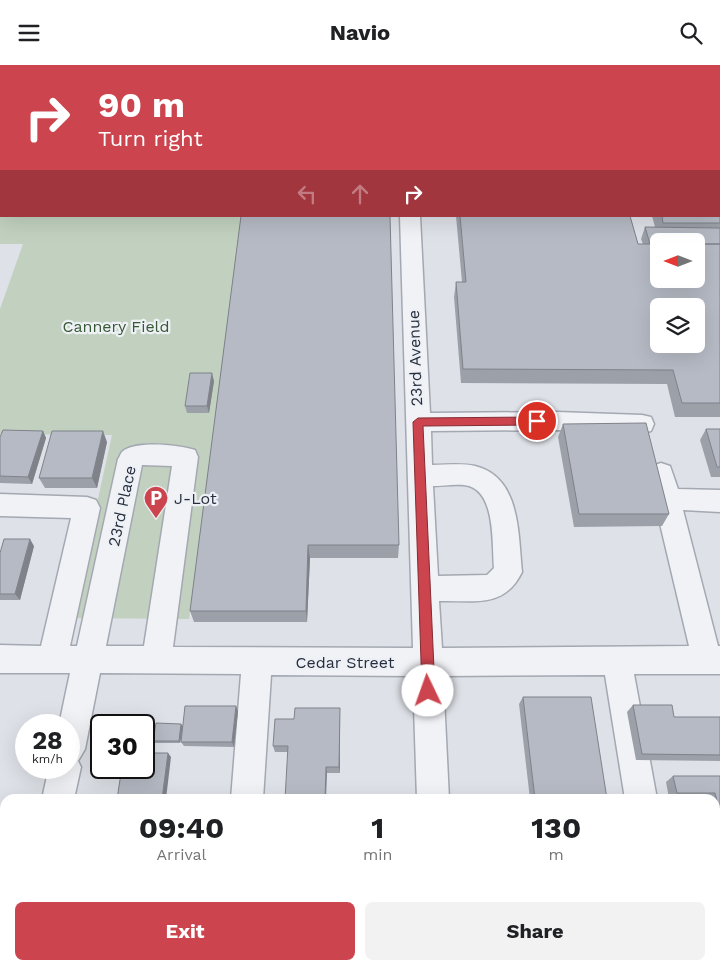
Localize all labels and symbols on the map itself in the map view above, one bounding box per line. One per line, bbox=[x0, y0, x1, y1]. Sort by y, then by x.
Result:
north arrow bbox=[650, 233, 705, 287]
street label: 23rd Avenue bbox=[404, 310, 426, 406]
park label: Cannery Field bbox=[62, 317, 170, 336]
pin bbox=[516, 400, 558, 442]
street label: 23rd Place bbox=[104, 464, 140, 548]
parking icon: J-Lot bbox=[143, 485, 169, 519]
place label: J-Lot bbox=[174, 489, 217, 508]
street label: Cedar Street bbox=[295, 653, 395, 672]
position arrow bbox=[401, 664, 453, 716]
speed limit sign: 30 bbox=[90, 714, 155, 779]

